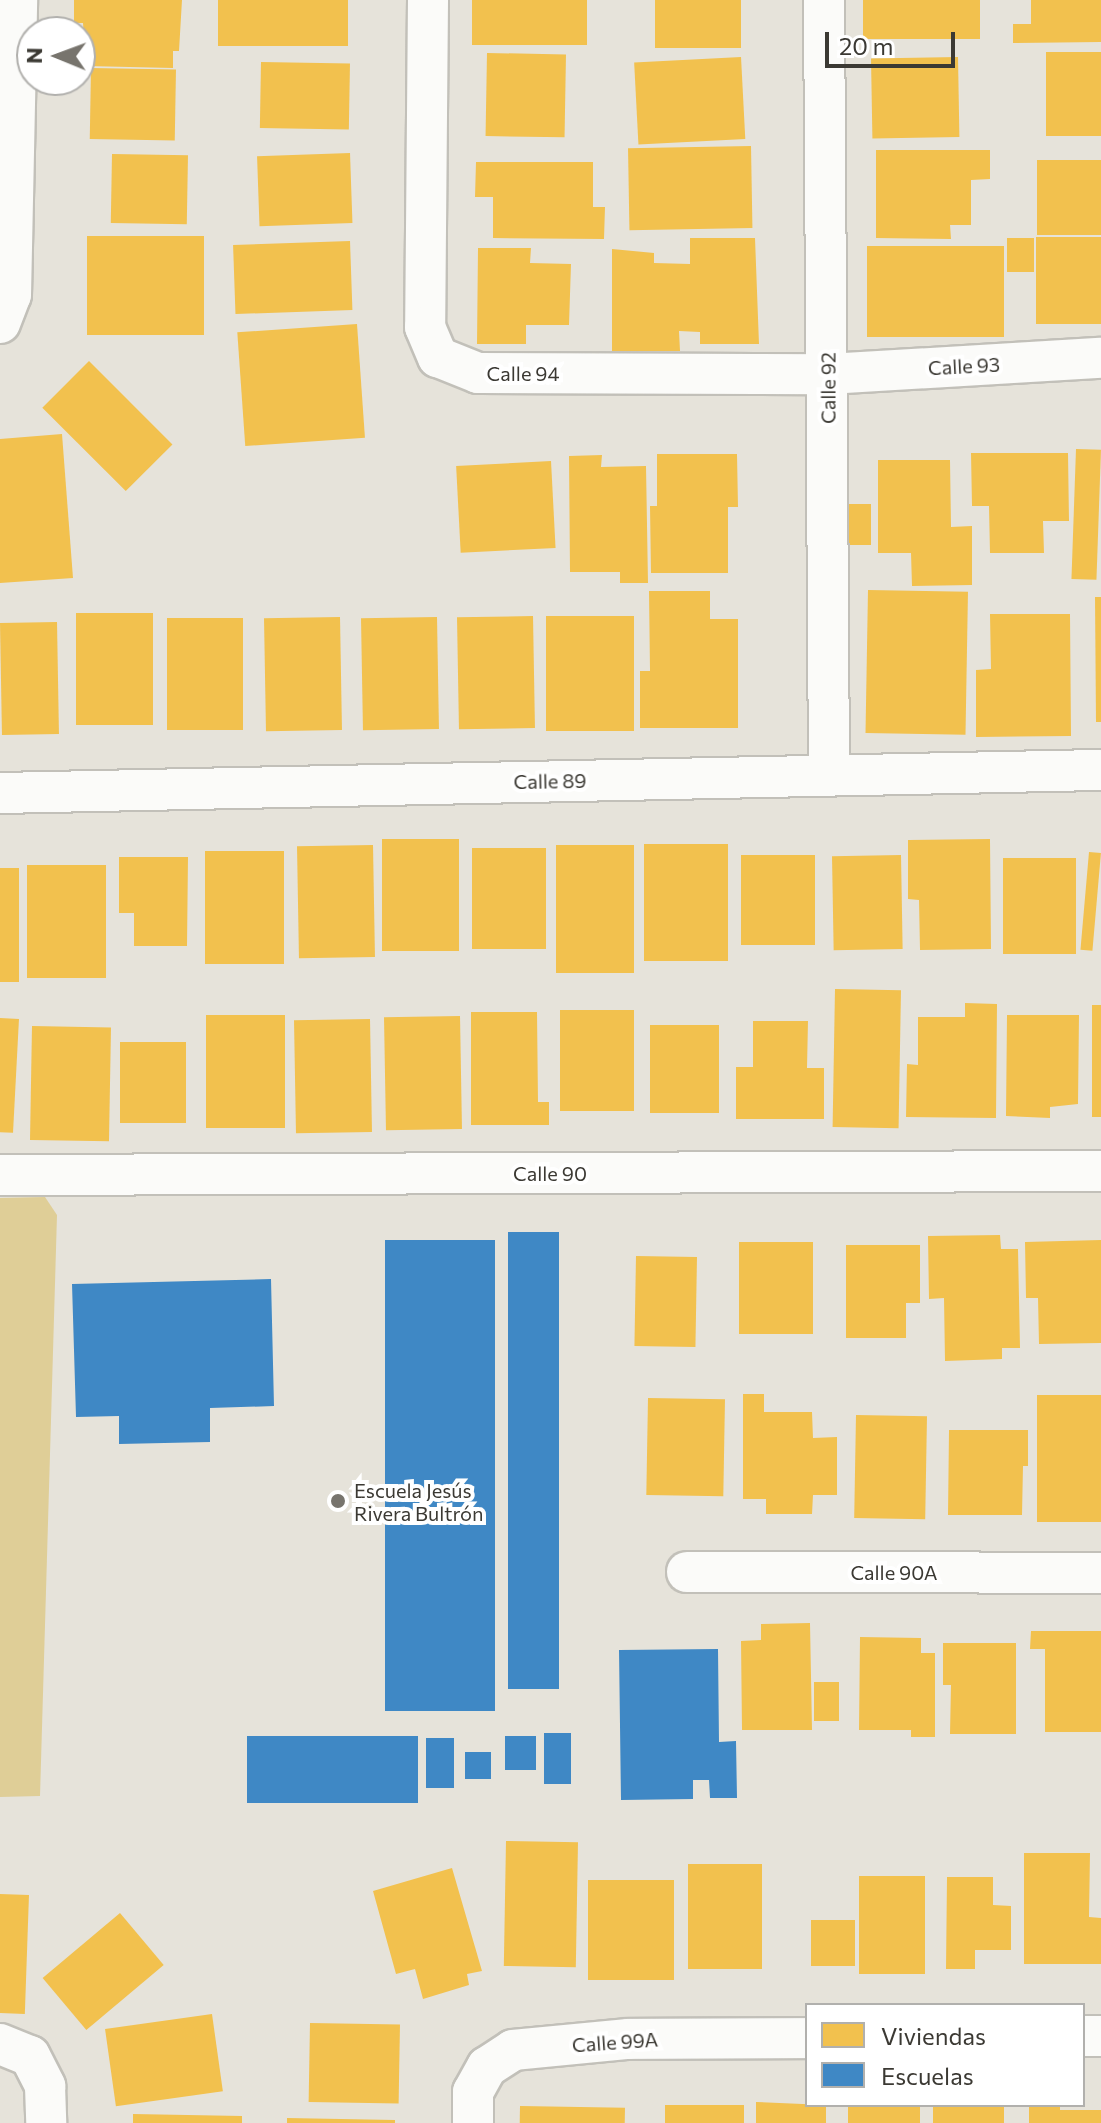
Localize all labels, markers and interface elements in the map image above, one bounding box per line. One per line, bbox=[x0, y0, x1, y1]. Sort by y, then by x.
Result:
north arrow bbox=[16, 16, 96, 96]
scale bar bbox=[829, 16, 959, 66]
text: 20 m bbox=[839, 31, 893, 60]
text: N bbox=[20, 47, 47, 64]
street label: Calle 92 bbox=[816, 352, 840, 424]
street label: Calle 93 bbox=[927, 352, 1001, 380]
street label: Calle 94 bbox=[487, 361, 559, 385]
street label: Calle 89 bbox=[513, 768, 587, 794]
street label: Calle 90 bbox=[513, 1161, 587, 1185]
place label: Escuela Jesús Rivera Bultrón bbox=[354, 1478, 483, 1525]
marker: Escuela Jesús Rivera Bultrón bbox=[329, 1492, 347, 1510]
street label: Calle 90A bbox=[850, 1560, 938, 1584]
legend bbox=[805, 2003, 1085, 2107]
text: Viviendas bbox=[881, 2021, 986, 2050]
street label: Calle 99A bbox=[571, 2027, 659, 2057]
text: Escuelas bbox=[881, 2061, 974, 2090]

